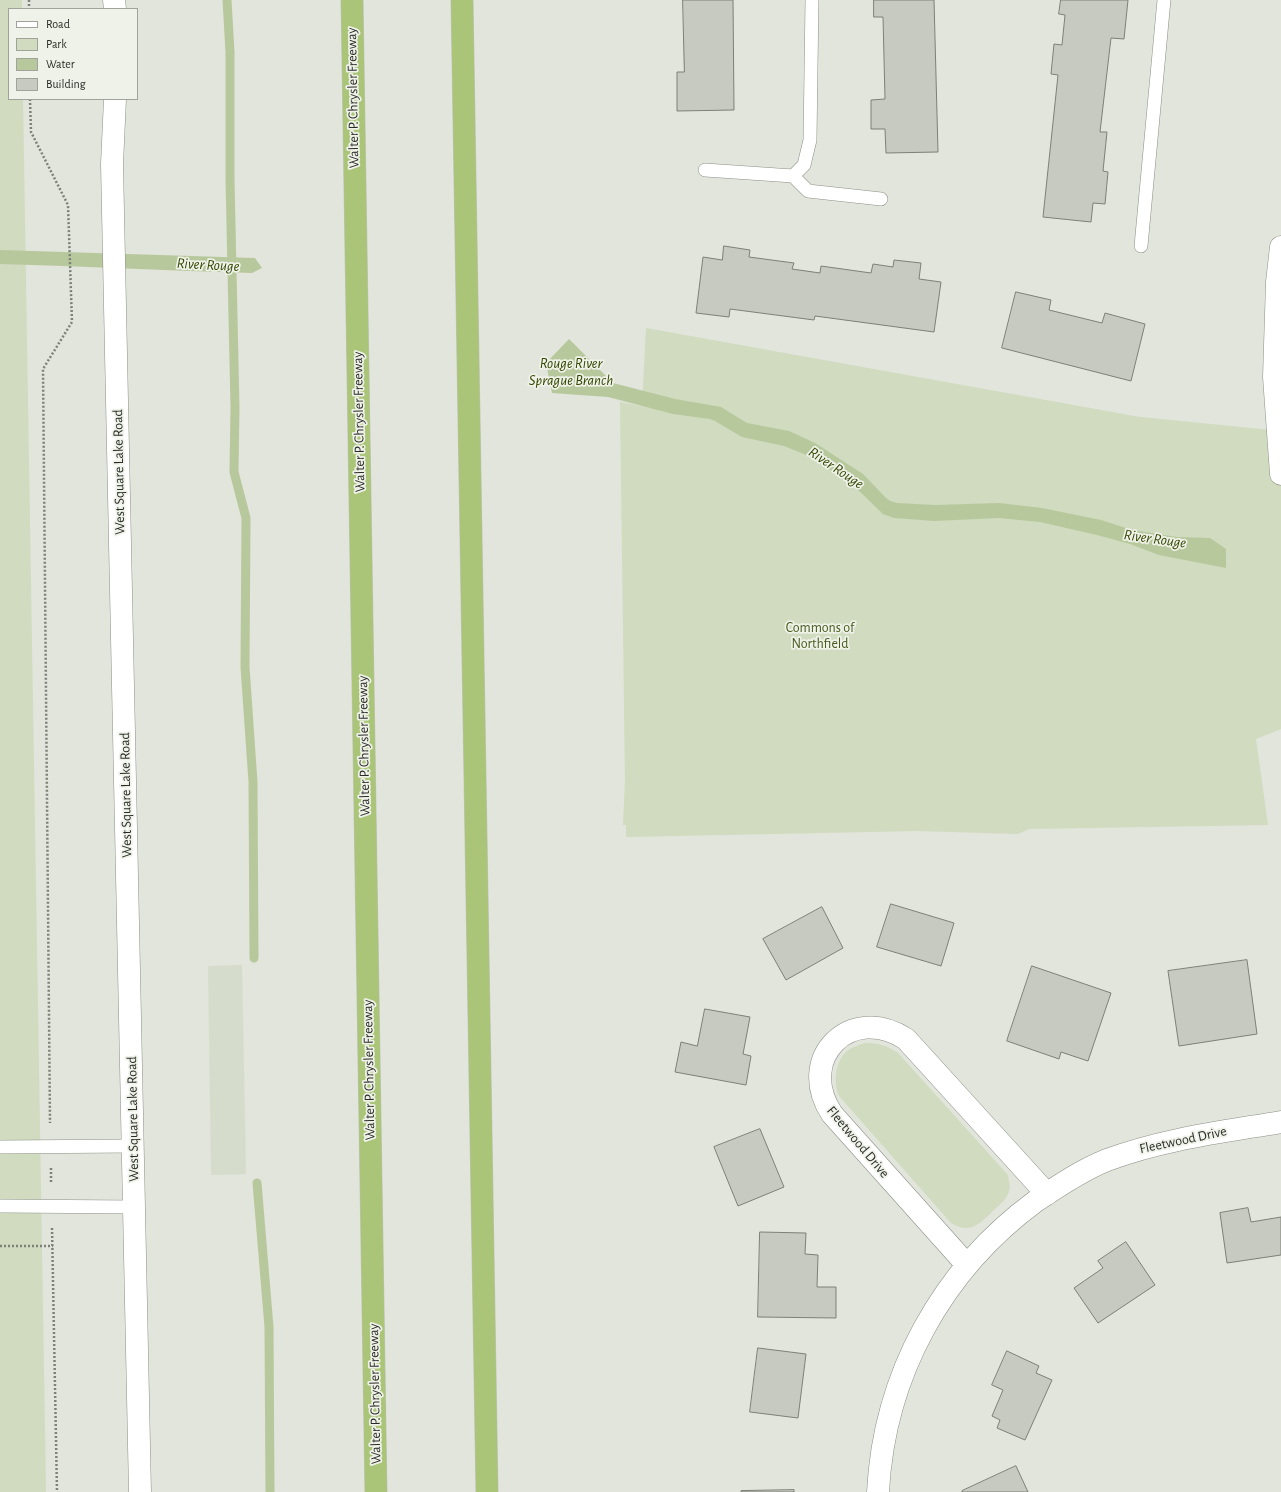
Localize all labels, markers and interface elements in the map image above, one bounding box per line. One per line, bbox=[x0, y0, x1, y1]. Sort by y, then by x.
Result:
legend bbox=[8, 8, 138, 100]
text: Road bbox=[46, 18, 70, 30]
street label: Walter P. Chrysler Freeway bbox=[343, 27, 363, 169]
text: Park bbox=[46, 38, 67, 50]
text: Water bbox=[46, 58, 75, 70]
text: Building bbox=[46, 78, 86, 90]
water label: River Rouge bbox=[176, 254, 240, 276]
street label: Walter P. Chrysler Freeway bbox=[349, 351, 369, 493]
water label: Rouge River Sprague Branch bbox=[529, 354, 613, 389]
street label: West Square Lake Road bbox=[110, 409, 128, 535]
water label: River Rouge bbox=[805, 443, 867, 493]
water label: River Rouge bbox=[1123, 526, 1187, 552]
park label: Commons of Northfield bbox=[786, 620, 854, 652]
street label: Walter P. Chrysler Freeway bbox=[354, 675, 374, 817]
street label: West Square Lake Road bbox=[117, 732, 135, 858]
street label: Walter P. Chrysler Freeway bbox=[359, 999, 379, 1141]
street label: West Square Lake Road bbox=[124, 1056, 142, 1182]
street label: Fleetwood Drive bbox=[823, 1103, 893, 1181]
street label: Fleetwood Drive bbox=[1138, 1123, 1228, 1157]
street label: Walter P. Chrysler Freeway bbox=[365, 1323, 385, 1465]

